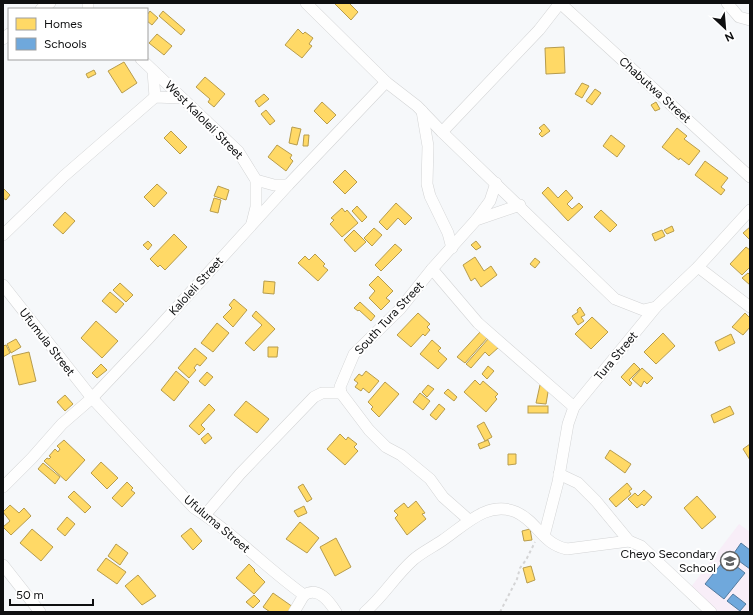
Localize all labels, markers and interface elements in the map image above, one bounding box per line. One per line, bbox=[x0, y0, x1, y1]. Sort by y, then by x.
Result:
legend bbox=[8, 8, 148, 60]
north arrow bbox=[705, 8, 745, 48]
text: Homes bbox=[44, 17, 83, 31]
text: N bbox=[722, 29, 736, 44]
text: Schools bbox=[44, 37, 87, 51]
street label: Chabutwa Street bbox=[616, 54, 694, 126]
street label: West Kaloleli Street bbox=[162, 78, 246, 162]
street label: Kaloleli Street bbox=[166, 253, 226, 318]
street label: South Tura Street bbox=[352, 278, 427, 357]
street label: Ufumula Street bbox=[16, 305, 78, 379]
street label: Tura Street bbox=[592, 328, 641, 383]
street label: Ufuluma Street bbox=[181, 492, 253, 556]
place label: Cheyo Secondary School bbox=[621, 547, 717, 575]
school or university icon: Cheyo Secondary School bbox=[719, 550, 741, 572]
scale bar bbox=[10, 581, 93, 607]
text: 50 m bbox=[16, 588, 44, 602]

